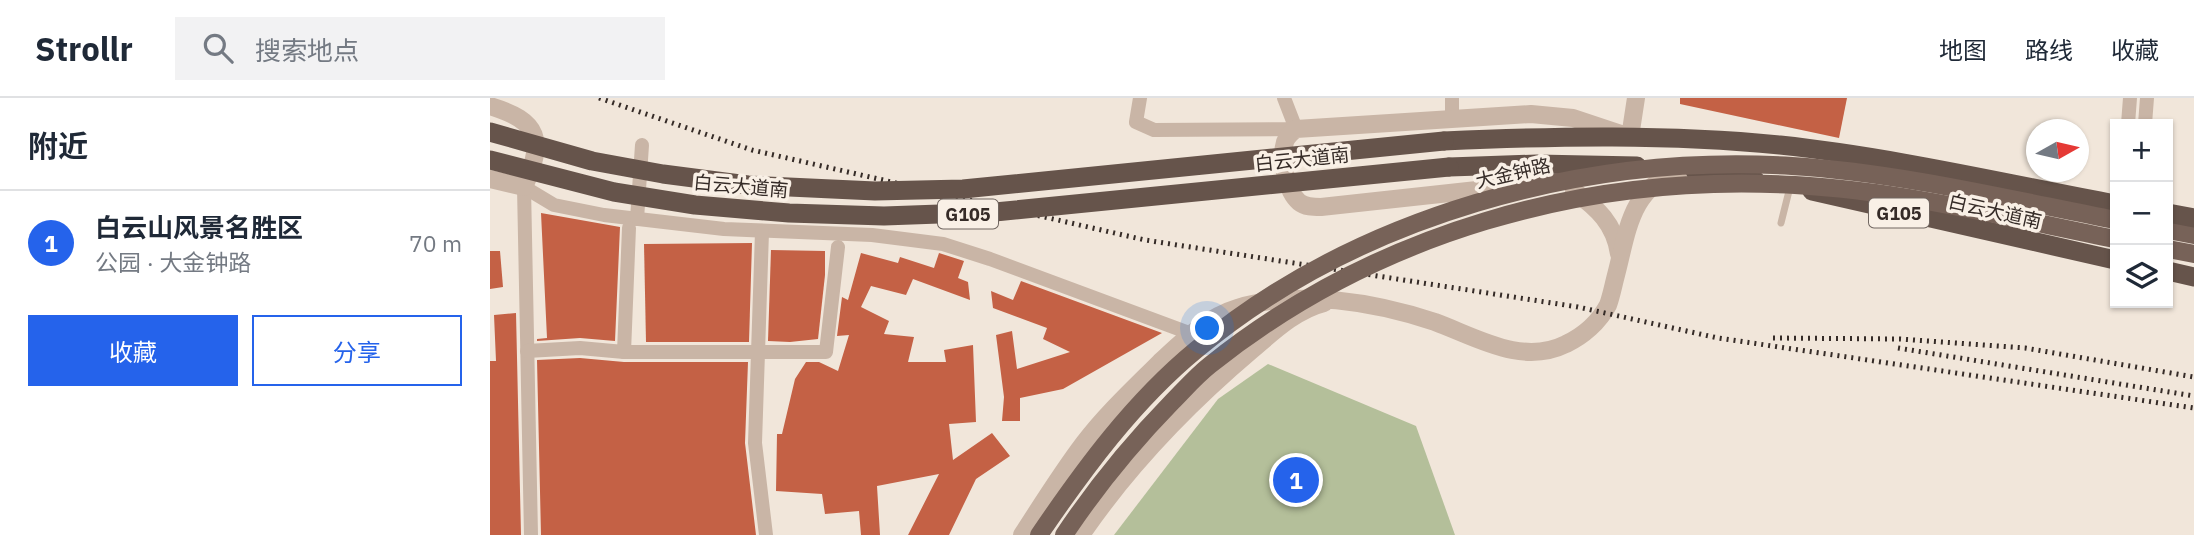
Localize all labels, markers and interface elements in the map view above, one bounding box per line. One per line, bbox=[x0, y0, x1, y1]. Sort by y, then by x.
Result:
search box bbox=[175, 17, 665, 80]
text: Strollr bbox=[35, 27, 133, 70]
icon: search bbox=[199, 29, 237, 67]
text: 搜索地点 bbox=[255, 33, 359, 67]
text: 地图 bbox=[1939, 34, 1987, 66]
text: 路线 bbox=[2025, 34, 2073, 66]
text: 收藏 bbox=[2111, 34, 2159, 66]
north arrow bbox=[2026, 119, 2089, 182]
map controls bbox=[2110, 119, 2173, 308]
button: + bbox=[2110, 119, 2173, 182]
text: 附近 bbox=[28, 126, 88, 165]
street label: 白云大道南 bbox=[1253, 142, 1351, 176]
street label: 大金钟路 bbox=[1473, 153, 1553, 193]
street label: 白云大道南 bbox=[693, 170, 789, 202]
button: − bbox=[2110, 182, 2173, 245]
street label: 白云大道南 bbox=[1946, 189, 2044, 233]
road number: G105 bbox=[1869, 198, 1929, 228]
road number: G105 bbox=[938, 200, 998, 229]
text: 白云山风景名胜区 bbox=[95, 210, 303, 244]
text: 1 bbox=[44, 228, 58, 258]
text: 70 m bbox=[409, 228, 462, 258]
button: layers bbox=[2110, 245, 2173, 308]
text: 公园 · 大金钟路 bbox=[95, 247, 251, 277]
your location bbox=[1190, 311, 1224, 345]
button: 收藏 bbox=[28, 315, 238, 386]
button: 分享 bbox=[252, 315, 462, 386]
pin: 1 bbox=[1273, 454, 1319, 506]

